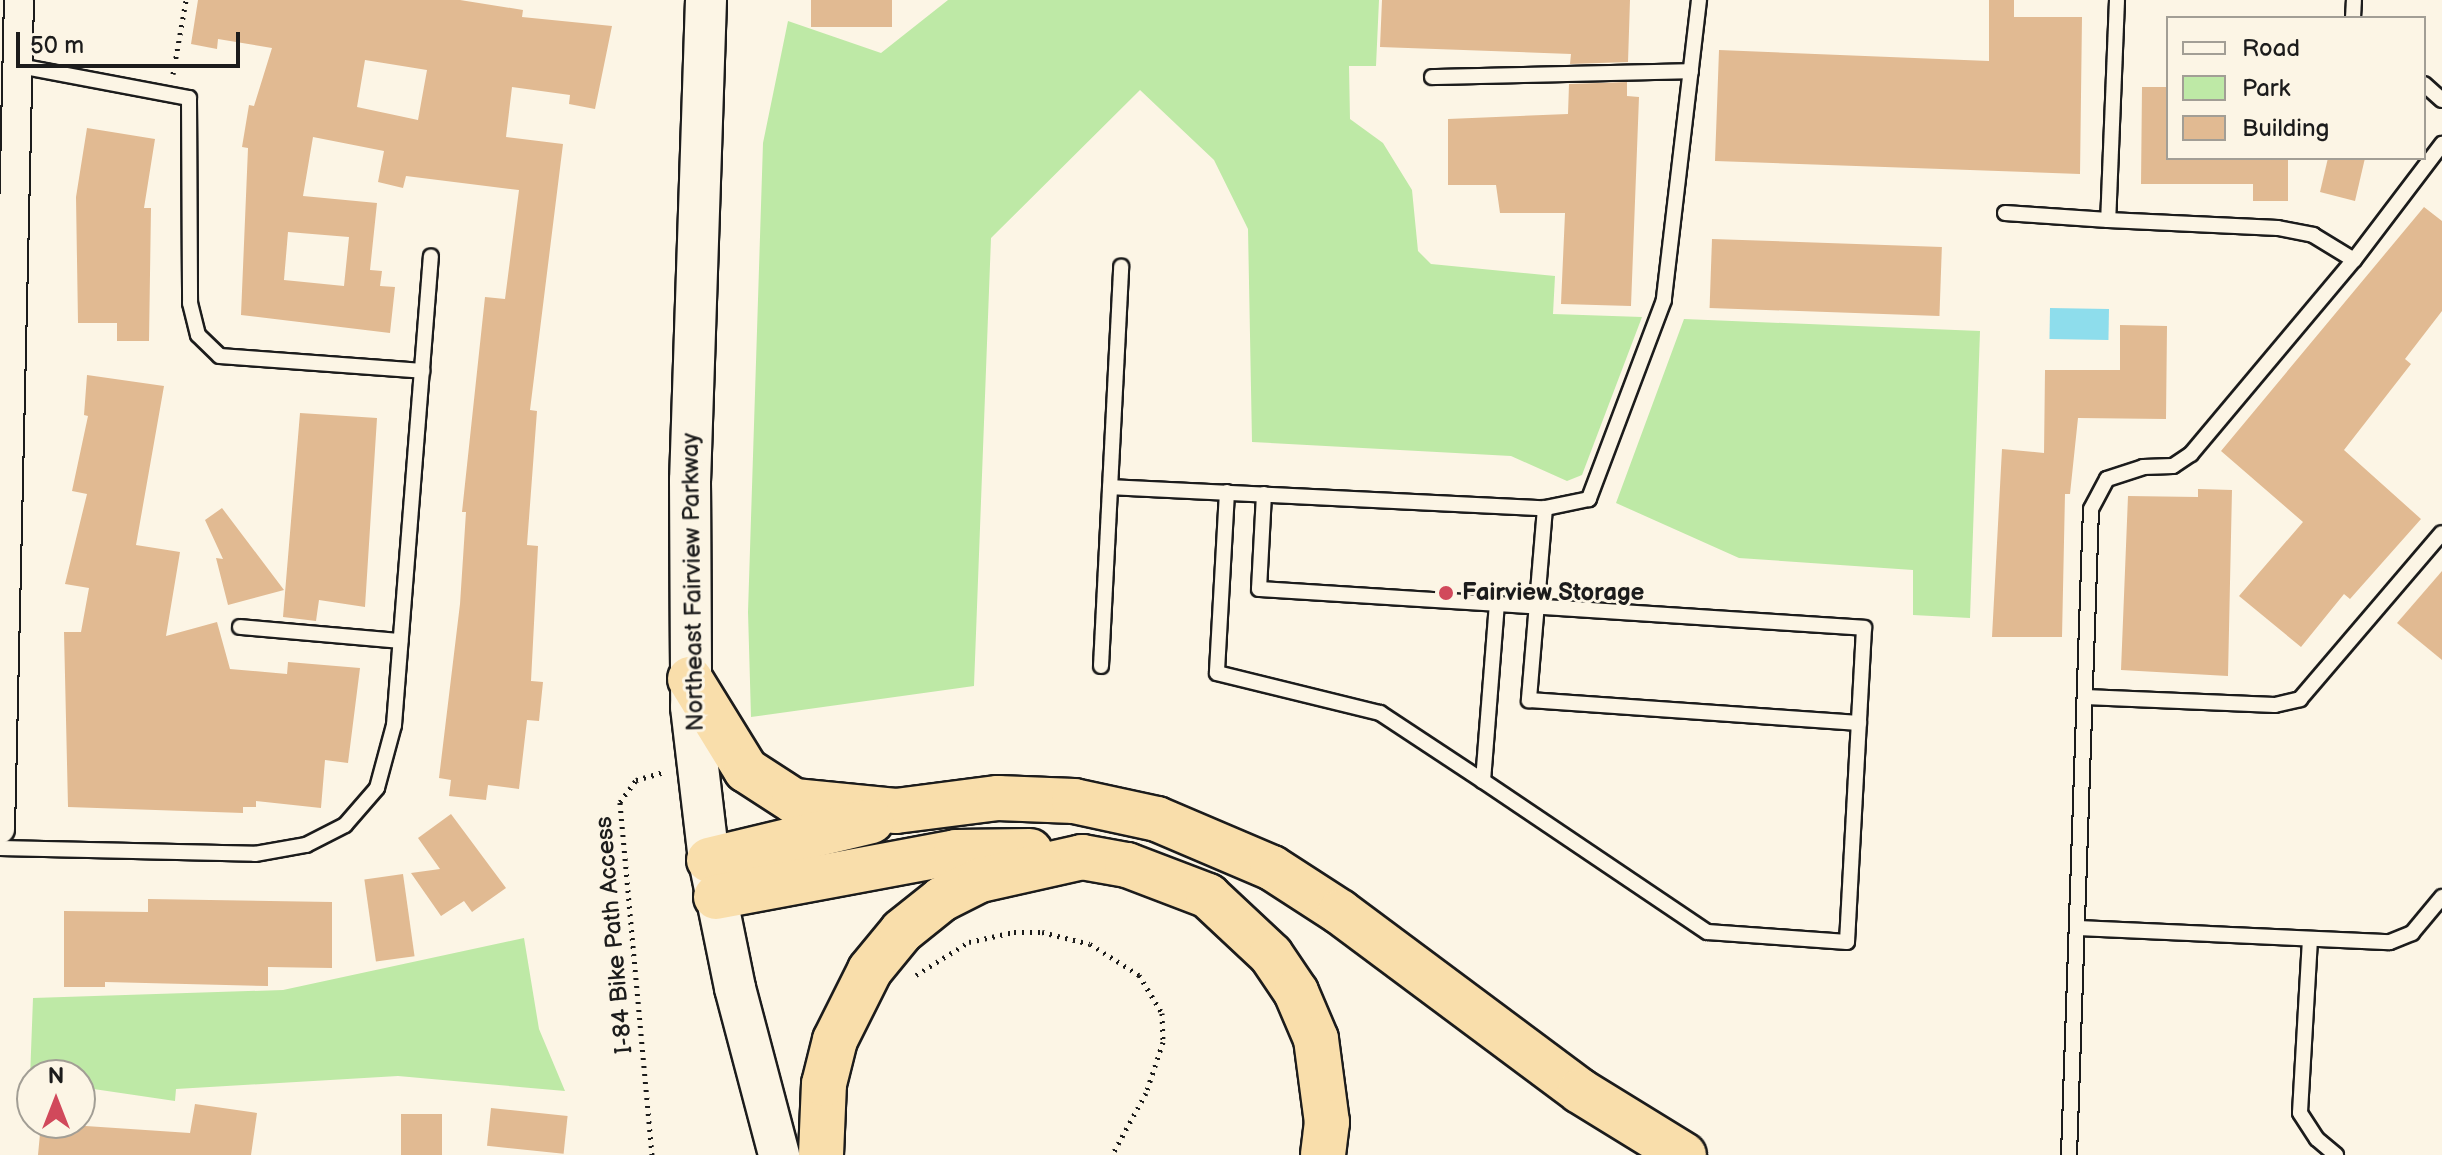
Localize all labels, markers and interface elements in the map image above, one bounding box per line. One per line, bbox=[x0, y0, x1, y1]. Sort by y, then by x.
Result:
scale bar bbox=[20, 16, 244, 66]
legend bbox=[2166, 16, 2426, 160]
text: 50 m bbox=[30, 31, 84, 60]
text: Road bbox=[2242, 34, 2300, 63]
text: Park bbox=[2242, 74, 2290, 103]
text: Building bbox=[2242, 114, 2329, 143]
street label: Northeast Fairview Parkway bbox=[676, 432, 710, 732]
place label: Fairview Storage bbox=[1462, 579, 1644, 607]
marker: Fairview Storage bbox=[1437, 584, 1455, 602]
street label: I-84 Bike Path Access bbox=[589, 815, 639, 1055]
north arrow bbox=[16, 1059, 96, 1139]
text: N bbox=[48, 1063, 64, 1090]

